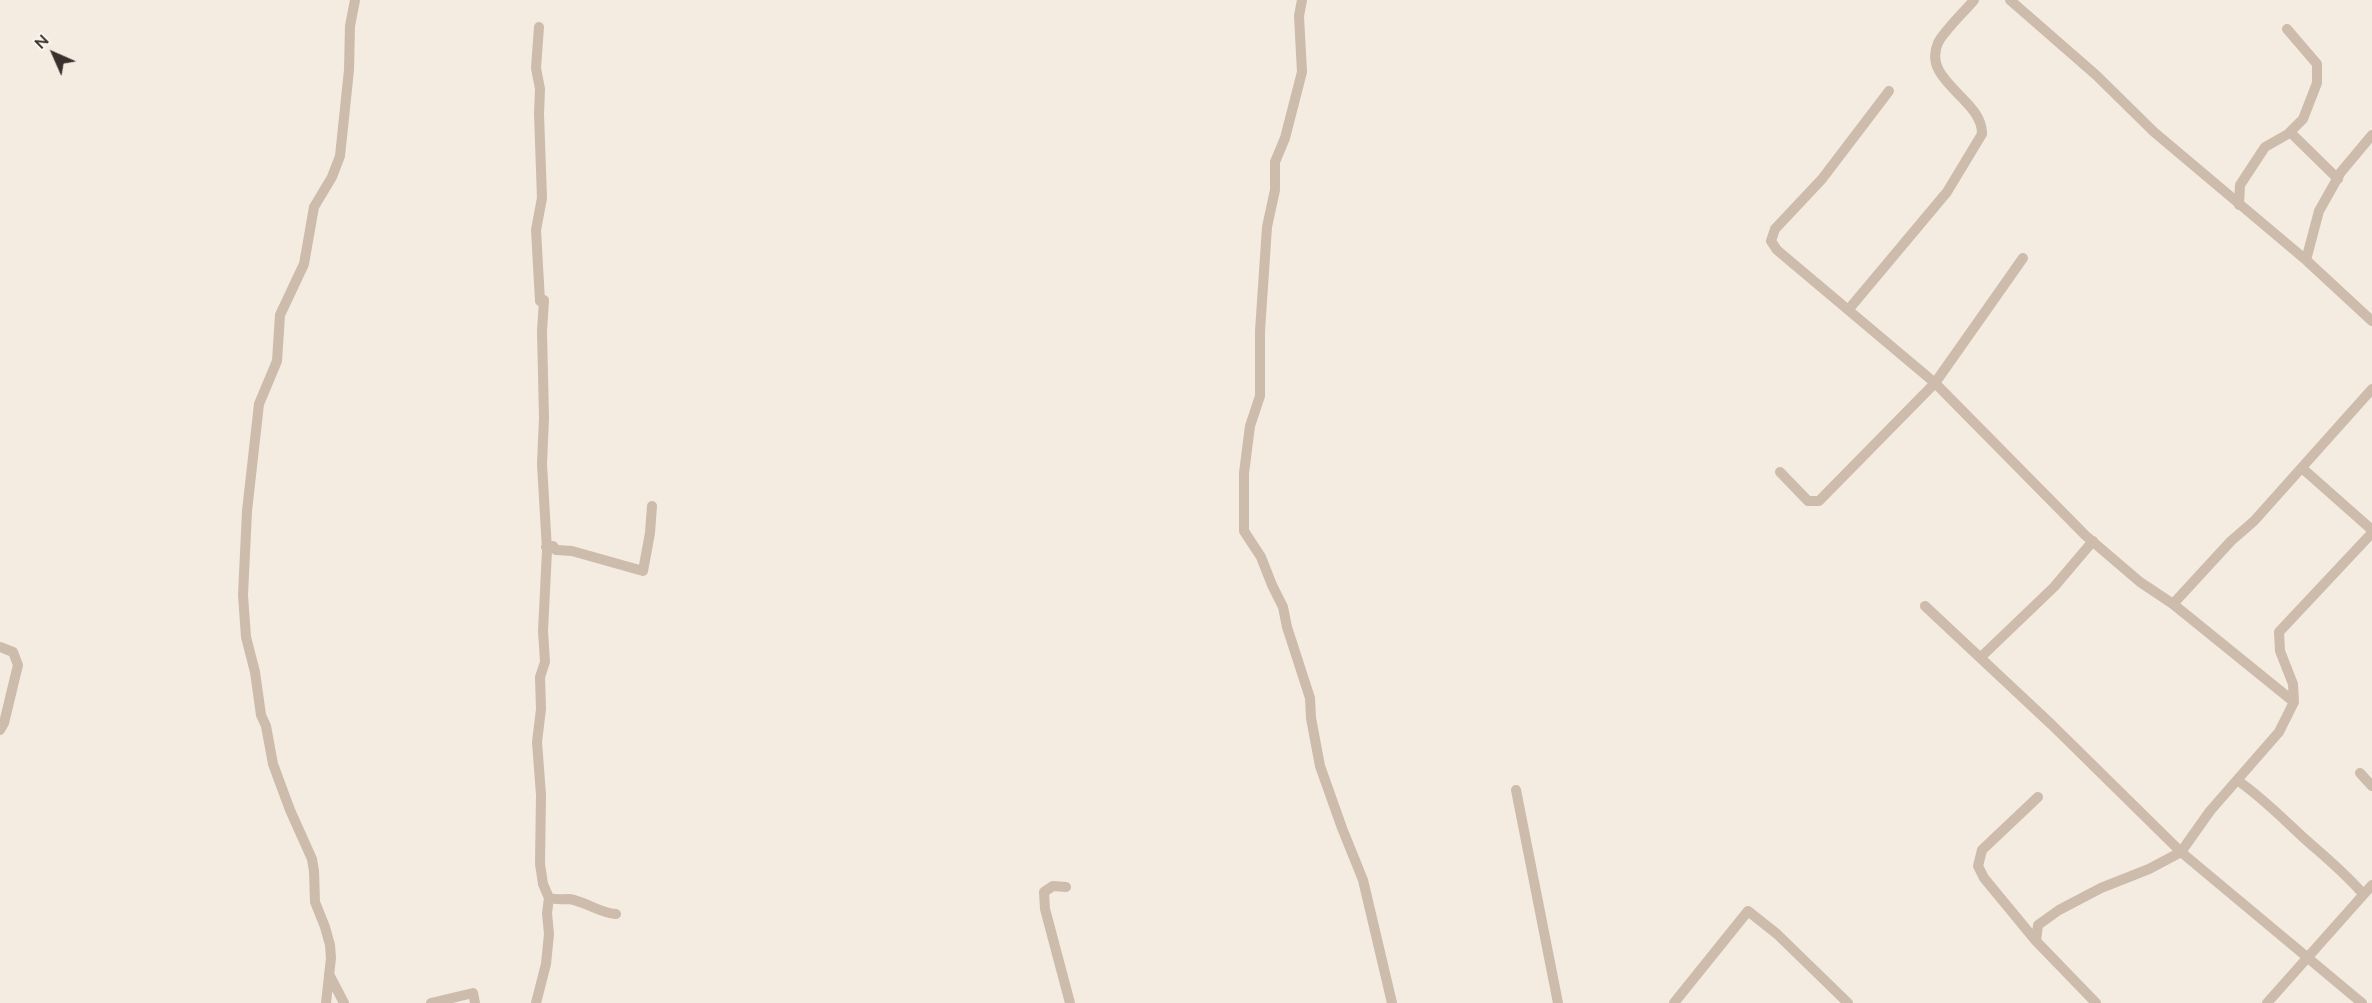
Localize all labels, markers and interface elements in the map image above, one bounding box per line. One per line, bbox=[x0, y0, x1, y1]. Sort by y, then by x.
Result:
north arrow bbox=[24, 24, 84, 84]
text: N bbox=[30, 30, 52, 52]

